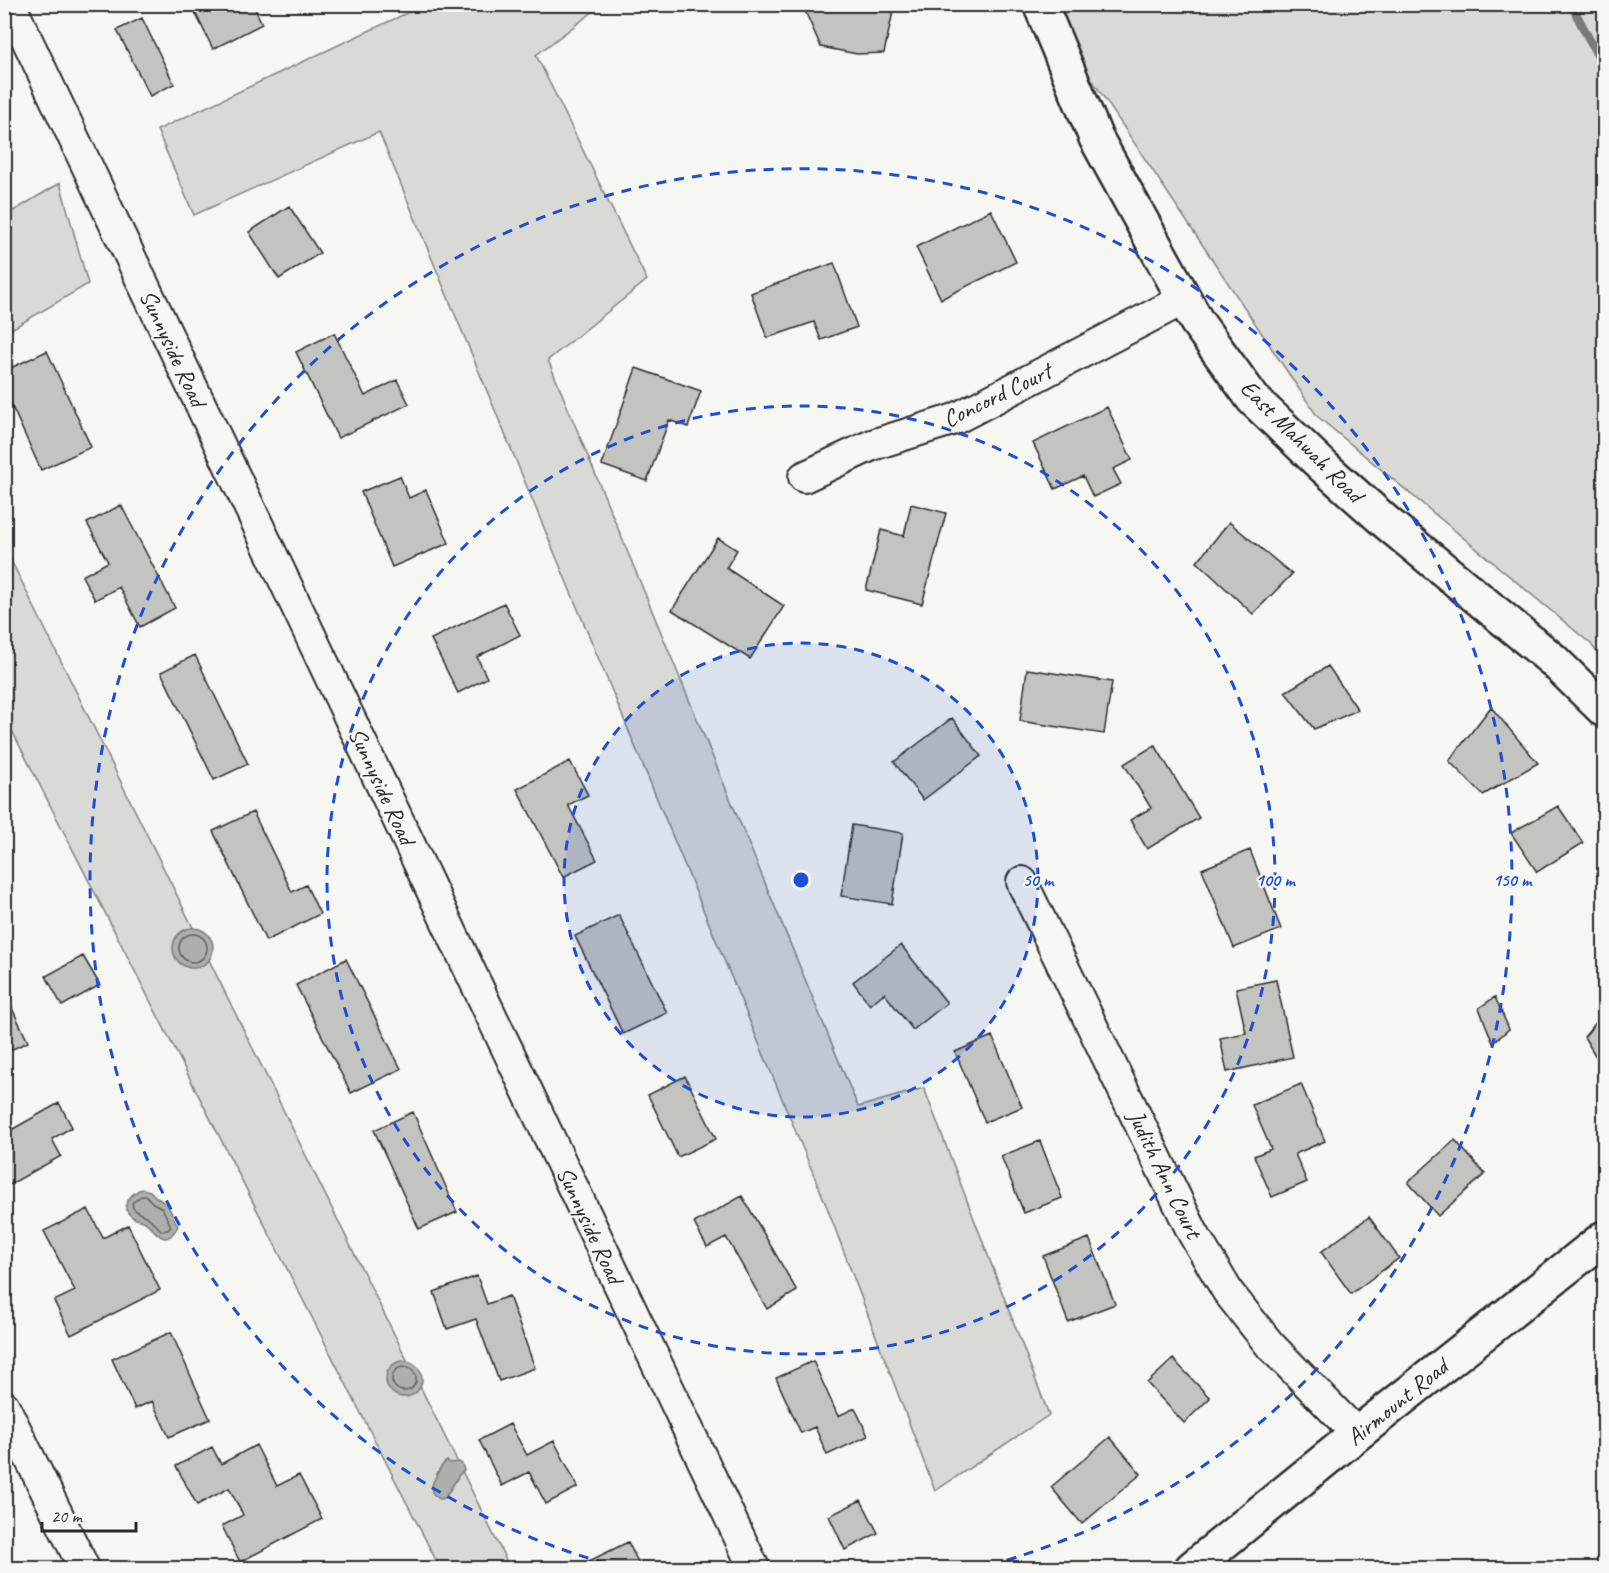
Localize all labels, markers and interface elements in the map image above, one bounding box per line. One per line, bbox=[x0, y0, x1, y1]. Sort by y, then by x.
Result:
street label: Sunnyside Road bbox=[133, 285, 215, 415]
street label: Concord Court bbox=[938, 355, 1059, 434]
street label: East Mahwah Road bbox=[1234, 373, 1372, 511]
street label: Sunnyside Road bbox=[342, 723, 424, 853]
text: 50 m bbox=[1023, 869, 1055, 891]
text: 100 m bbox=[1256, 869, 1296, 891]
text: 150 m bbox=[1493, 869, 1533, 891]
centre of rings bbox=[791, 870, 811, 890]
street label: Judith Ann Court bbox=[1121, 1104, 1210, 1245]
street label: Sunnyside Road bbox=[550, 1162, 632, 1292]
street label: Airmount Road bbox=[1340, 1350, 1457, 1452]
scale bar bbox=[42, 1495, 136, 1533]
text: 20 m bbox=[51, 1505, 84, 1527]

